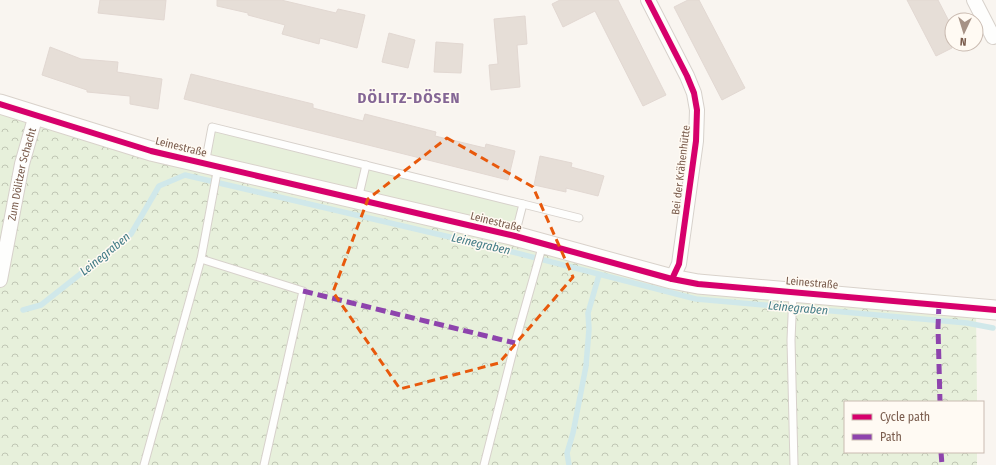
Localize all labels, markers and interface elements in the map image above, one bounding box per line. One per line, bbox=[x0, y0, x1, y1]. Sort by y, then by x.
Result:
north arrow bbox=[944, 12, 984, 52]
text: N bbox=[960, 35, 967, 48]
district label: DÖLITZ-DÖSEN bbox=[358, 89, 461, 107]
street label: Bei der Krähenhütte bbox=[669, 124, 693, 216]
street label: Zum Dölitzer Schacht bbox=[5, 126, 39, 222]
street label: Leinestraße bbox=[154, 134, 208, 160]
street label: Leinestraße bbox=[469, 209, 523, 235]
water label: Leinegraben bbox=[77, 230, 133, 278]
water label: Leinegraben bbox=[450, 230, 512, 258]
street label: Leinestraße bbox=[785, 274, 839, 292]
water label: Leinegraben bbox=[767, 298, 829, 318]
legend bbox=[844, 401, 984, 453]
text: Cycle path bbox=[880, 410, 930, 424]
text: Path bbox=[880, 430, 902, 444]

